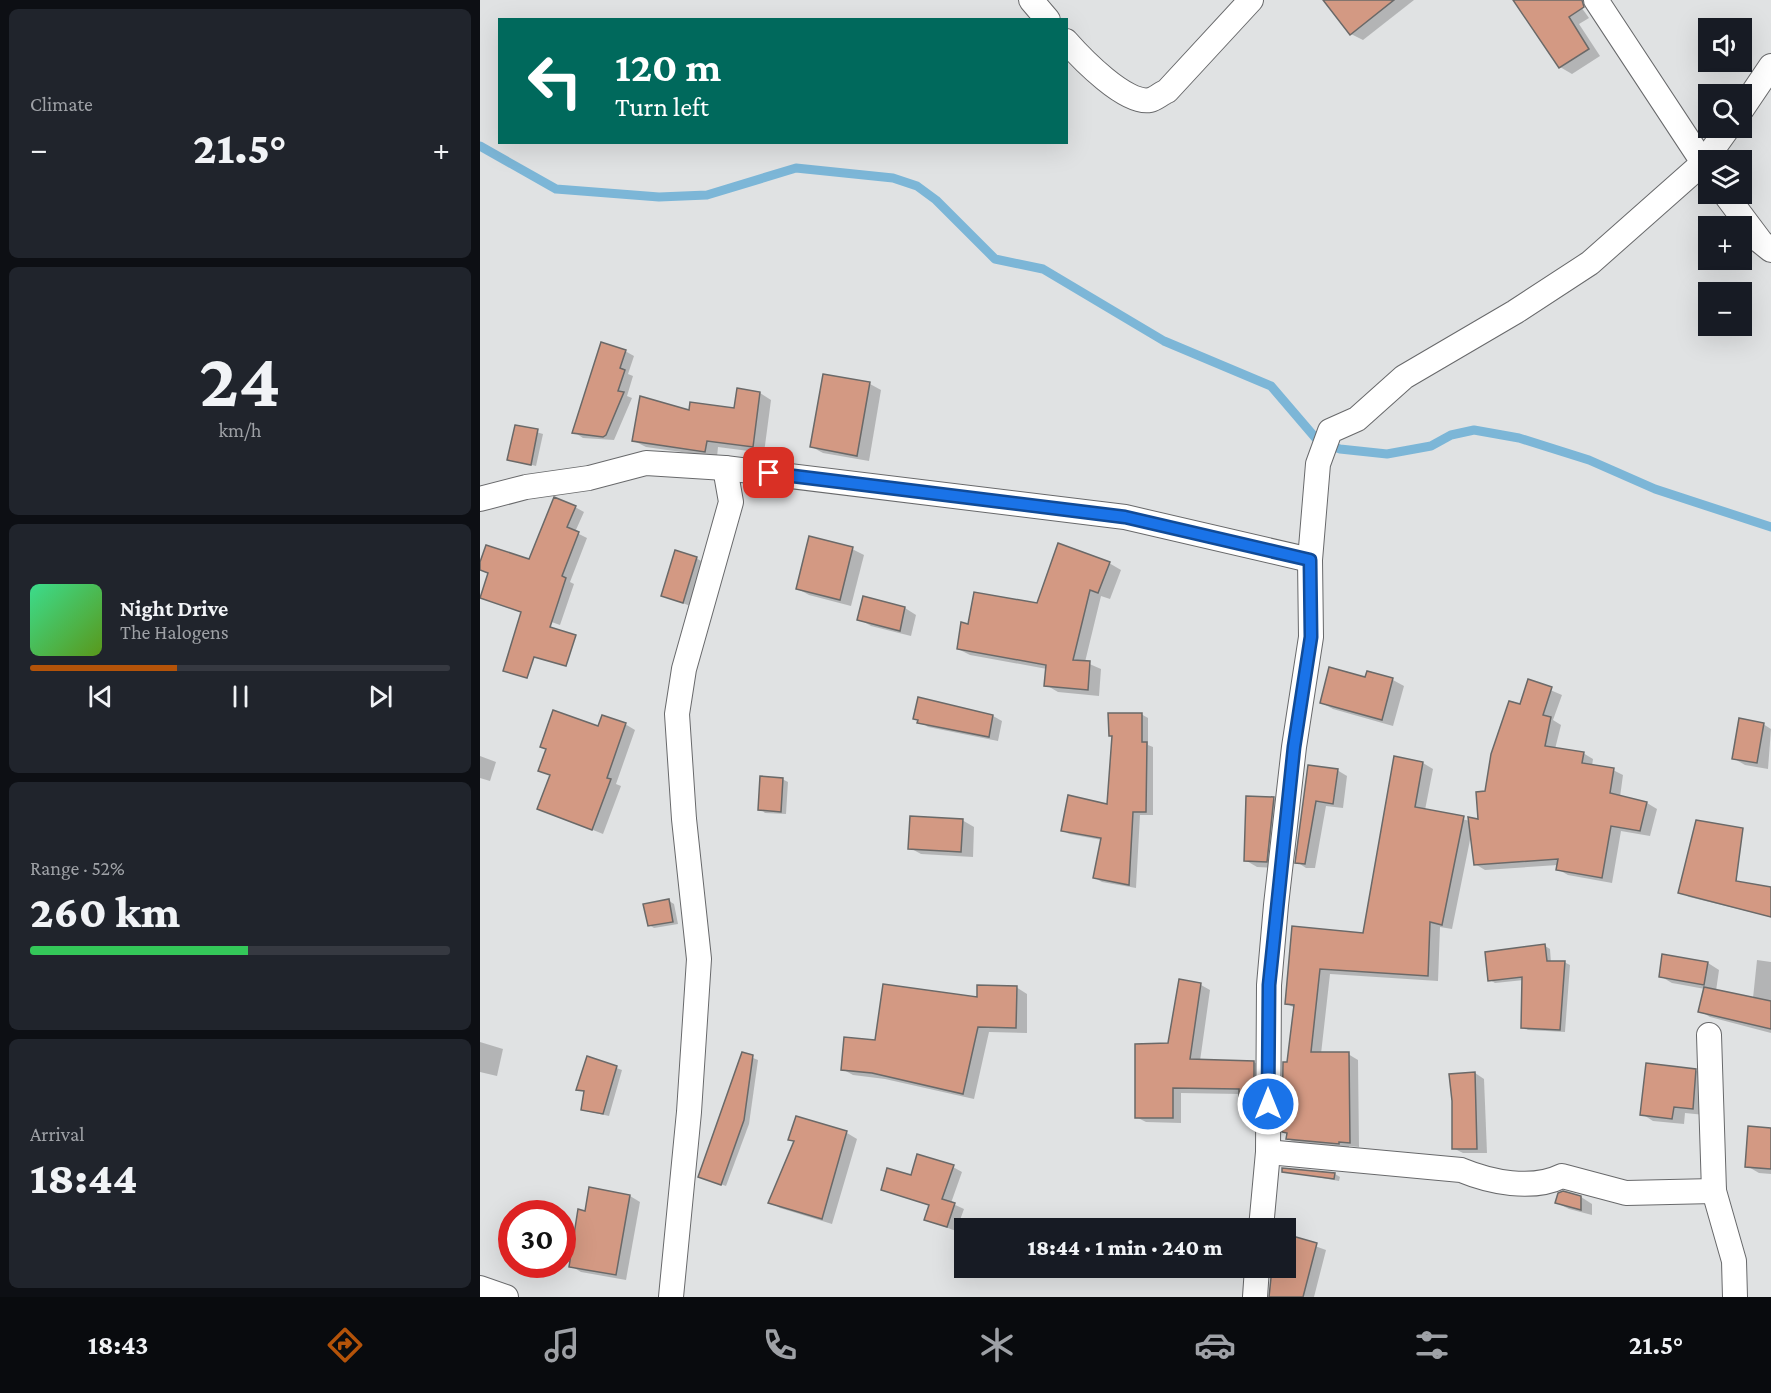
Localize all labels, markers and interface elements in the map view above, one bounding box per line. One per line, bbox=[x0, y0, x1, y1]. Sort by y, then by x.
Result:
map controls bbox=[1698, 18, 1752, 336]
button: sound bbox=[1698, 18, 1752, 72]
icon: left bbox=[516, 42, 594, 120]
text: 120 m bbox=[615, 43, 721, 90]
button: search bbox=[1698, 84, 1752, 138]
text: Turn left bbox=[615, 92, 709, 122]
text: Climate bbox=[30, 93, 93, 115]
text: 21.5° bbox=[193, 123, 287, 173]
text: − bbox=[30, 130, 47, 167]
text: + bbox=[433, 130, 450, 167]
button: layers bbox=[1698, 150, 1752, 204]
button: + bbox=[1698, 216, 1752, 270]
button: − bbox=[1698, 282, 1752, 336]
text: 24 bbox=[199, 336, 281, 423]
text: km/h bbox=[218, 419, 262, 441]
pin bbox=[743, 447, 794, 498]
icon: arrive bbox=[752, 456, 785, 489]
text: Night Drive bbox=[120, 596, 228, 621]
text: The Halogens bbox=[120, 621, 229, 643]
icon: previous bbox=[84, 680, 117, 713]
icon: pause bbox=[224, 680, 257, 713]
icon: next bbox=[364, 680, 397, 713]
text: Range · 52% bbox=[30, 857, 125, 879]
text: 260 km bbox=[30, 887, 180, 937]
position arrow bbox=[1236, 1072, 1300, 1136]
text: Arrival bbox=[30, 1123, 84, 1145]
text: 18:44 bbox=[30, 1153, 137, 1203]
speed limit sign: 30 bbox=[498, 1200, 576, 1278]
text: 18:44 · 1 min · 240 m bbox=[1027, 1235, 1223, 1260]
icon: directions bbox=[324, 1324, 366, 1366]
icon: music bbox=[541, 1324, 583, 1366]
icon: phone bbox=[759, 1324, 801, 1366]
icon: climate bbox=[976, 1324, 1018, 1366]
icon: car bbox=[1194, 1324, 1236, 1366]
icon: filters bbox=[1411, 1324, 1453, 1366]
text: 18:43 bbox=[88, 1330, 149, 1360]
text: 21.5° bbox=[1629, 1330, 1683, 1360]

